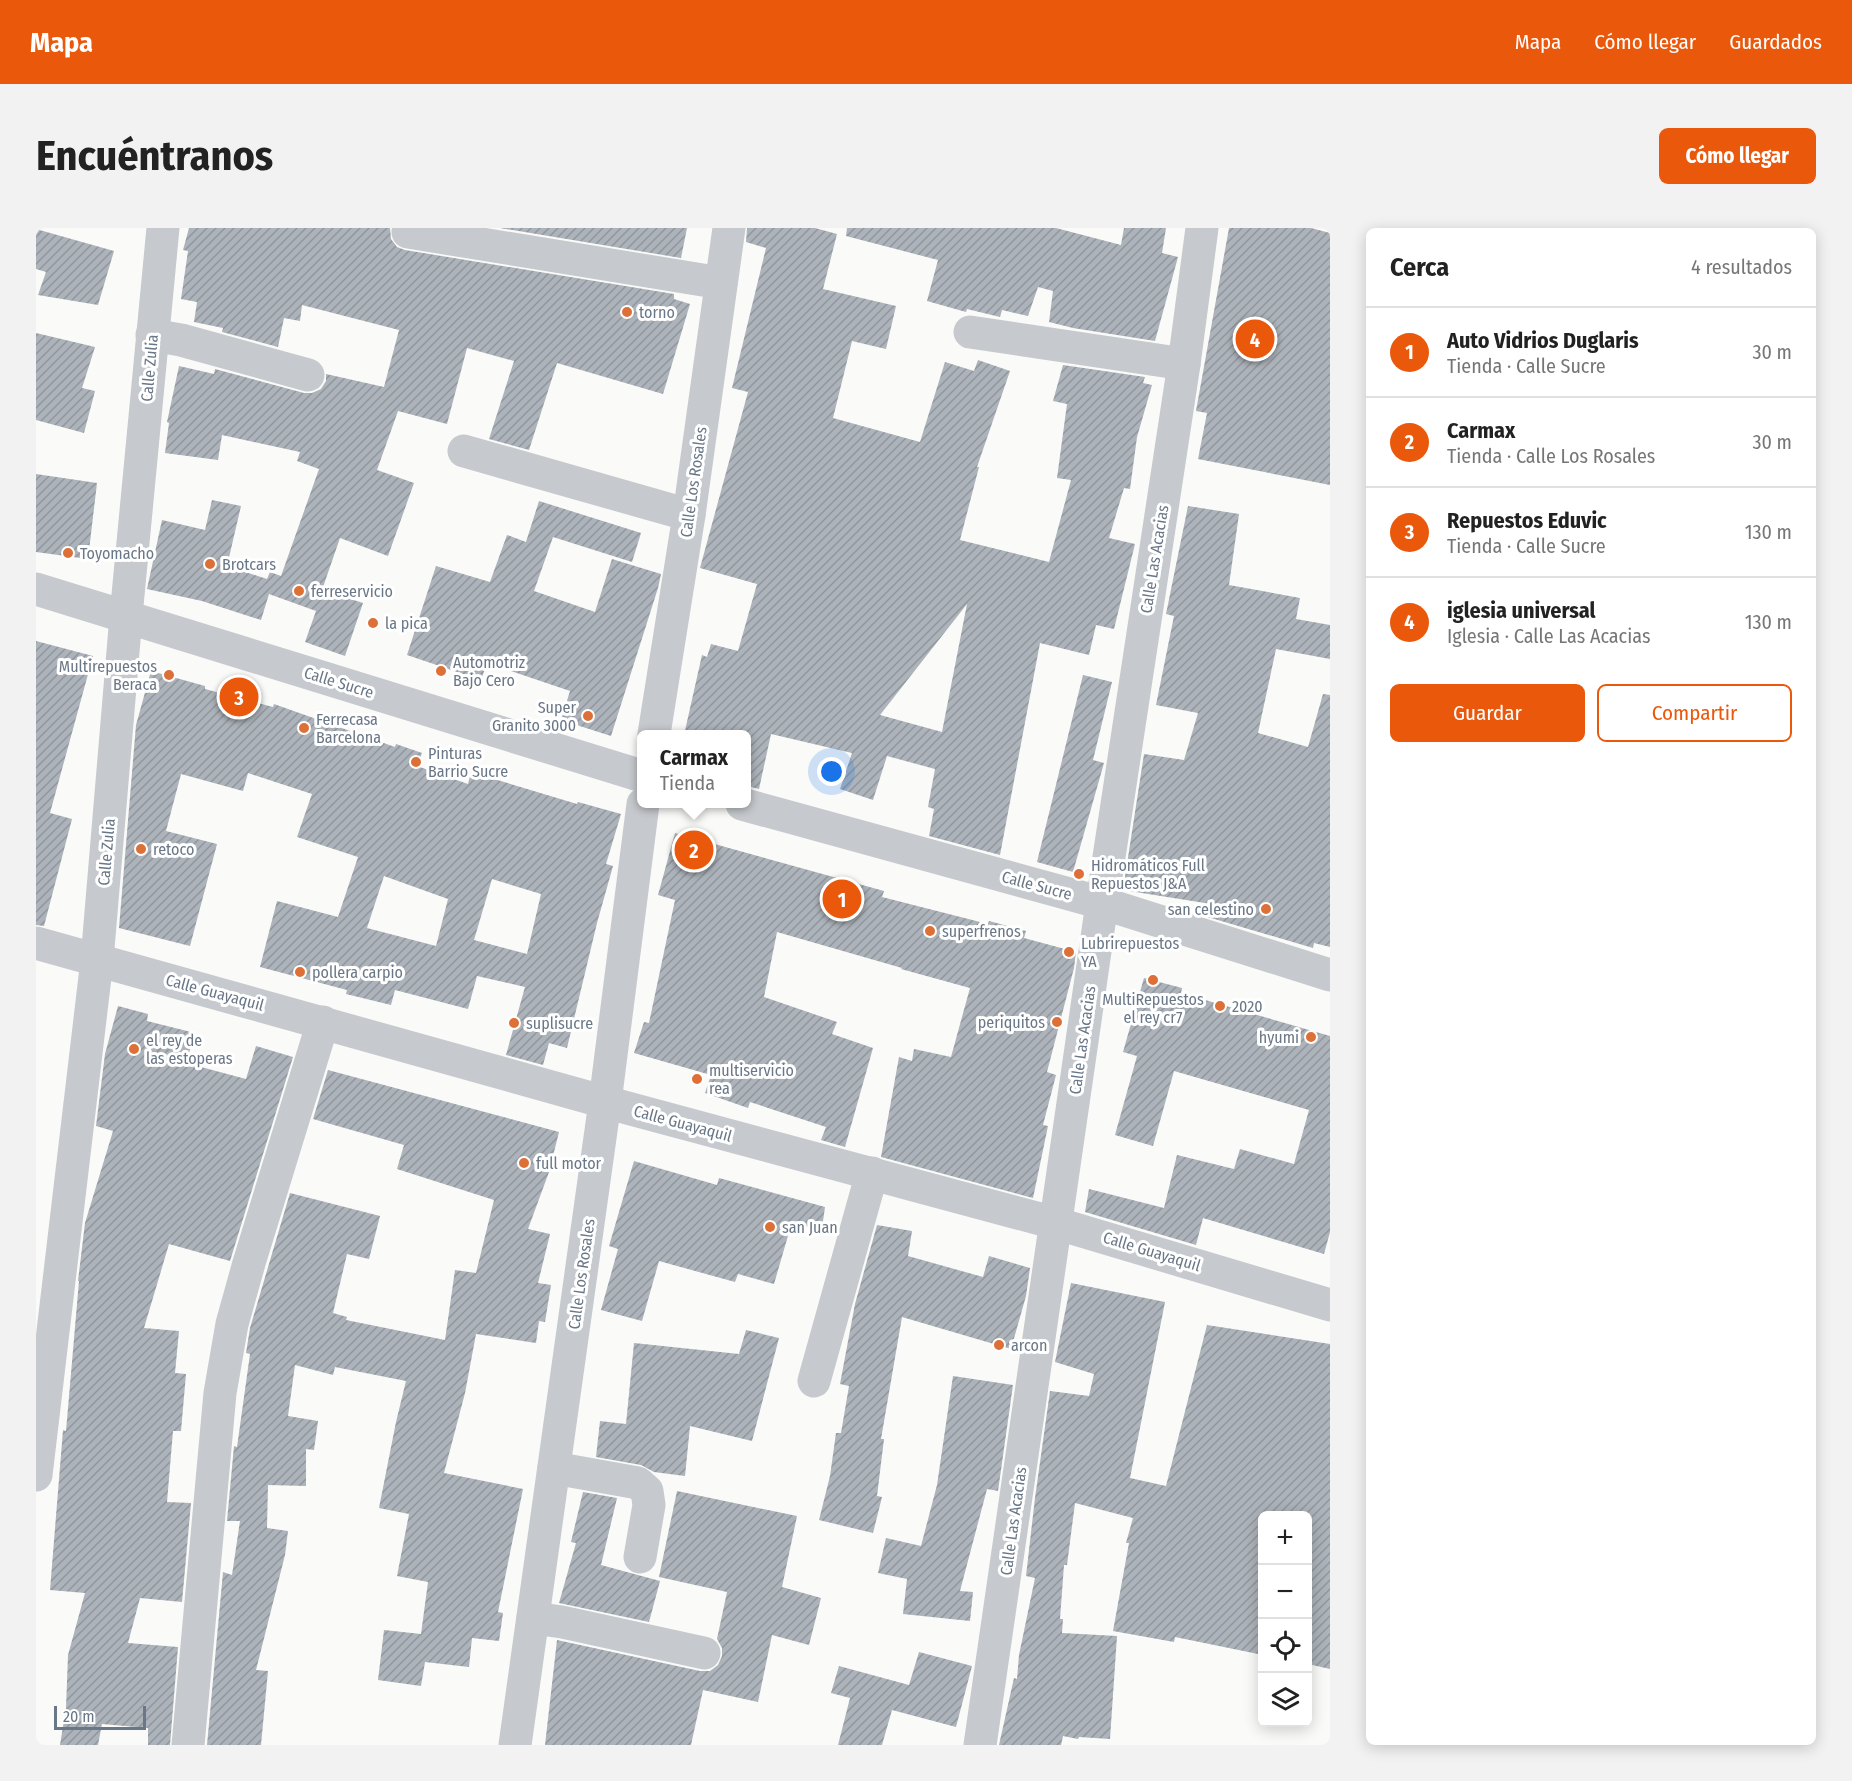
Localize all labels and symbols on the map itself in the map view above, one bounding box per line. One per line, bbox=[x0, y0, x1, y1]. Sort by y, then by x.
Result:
place label: torno bbox=[639, 303, 675, 322]
marker: torno bbox=[620, 305, 634, 319]
pin: 4 bbox=[1236, 316, 1274, 362]
street label: Calle Zulia bbox=[137, 334, 162, 402]
street label: Calle Los Rosales bbox=[676, 425, 711, 539]
street label: Calle Las Acacias bbox=[1137, 503, 1172, 615]
place label: Toyomacho bbox=[80, 544, 154, 563]
marker: Toyomacho bbox=[61, 546, 75, 560]
place label: Brotcars bbox=[222, 555, 276, 574]
marker: Brotcars bbox=[203, 557, 217, 571]
place label: ferreservicio bbox=[311, 582, 393, 601]
marker: ferreservicio bbox=[292, 584, 306, 598]
place label: la pica bbox=[385, 614, 428, 633]
marker: la pica bbox=[366, 616, 380, 630]
place label: Automotriz Bajo Cero bbox=[453, 653, 525, 690]
place label: Multirepuestos Beraca bbox=[59, 657, 157, 694]
street label: Calle Sucre bbox=[302, 663, 376, 702]
marker: Automotriz Bajo Cero bbox=[434, 664, 448, 678]
marker: Multirepuestos Beraca bbox=[162, 668, 176, 682]
pin: 3 bbox=[220, 674, 258, 720]
place label: Super Granito 3000 bbox=[492, 698, 576, 735]
marker: Super Granito 3000 bbox=[581, 709, 595, 723]
place label: Ferrecasa Barcelona bbox=[316, 710, 381, 747]
marker: Ferrecasa Barcelona bbox=[297, 721, 311, 735]
place label: Pinturas Barrio Sucre bbox=[428, 744, 508, 781]
marker: Pinturas Barrio Sucre bbox=[409, 755, 423, 769]
your location bbox=[817, 757, 846, 786]
street label: Calle Zulia bbox=[94, 818, 119, 886]
pin: 2 bbox=[674, 828, 714, 872]
place label: retoco bbox=[153, 840, 194, 859]
marker: retoco bbox=[134, 842, 148, 856]
place label: Hidromáticos Full Repuestos J&A bbox=[1091, 856, 1205, 893]
street label: Calle Sucre bbox=[1000, 867, 1074, 904]
marker: Hidromáticos Full Repuestos J&A bbox=[1072, 867, 1086, 881]
pin: 1 bbox=[822, 876, 862, 922]
place label: san celestino bbox=[1168, 900, 1254, 919]
marker: san celestino bbox=[1259, 902, 1273, 916]
place label: superfrenos bbox=[942, 922, 1021, 941]
marker: superfrenos bbox=[923, 924, 937, 938]
place label: Lubrirepuestos YA bbox=[1081, 934, 1179, 971]
marker: Lubrirepuestos YA bbox=[1062, 945, 1076, 959]
place label: pollera carpio bbox=[312, 963, 403, 982]
marker: pollera carpio bbox=[293, 965, 307, 979]
street label: Calle Guayaquil bbox=[164, 970, 266, 1015]
marker: MultiRepuestos el rey cr7 bbox=[1146, 973, 1160, 987]
street label: Calle Las Acacias bbox=[1065, 984, 1100, 1096]
place label: MultiRepuestos el rey cr7 bbox=[1102, 990, 1204, 1027]
place label: 2020 bbox=[1232, 997, 1263, 1016]
marker: 2020 bbox=[1213, 999, 1227, 1013]
place label: periquitos bbox=[978, 1013, 1045, 1032]
place label: suplisucre bbox=[526, 1014, 593, 1033]
marker: periquitos bbox=[1050, 1015, 1064, 1029]
marker: suplisucre bbox=[507, 1016, 521, 1030]
place label: hyumi bbox=[1259, 1028, 1299, 1047]
marker: hyumi bbox=[1304, 1030, 1318, 1044]
place label: el rey de las estoperas bbox=[146, 1031, 233, 1068]
marker: el rey de las estoperas bbox=[127, 1042, 141, 1056]
place label: multiservicio rea bbox=[709, 1061, 794, 1098]
marker: multiservicio rea bbox=[690, 1072, 704, 1086]
street label: Calle Guayaquil bbox=[632, 1101, 734, 1146]
place label: full motor bbox=[536, 1154, 602, 1173]
marker: full motor bbox=[517, 1156, 531, 1170]
street label: Calle Los Rosales bbox=[564, 1217, 599, 1331]
place label: san Juan bbox=[782, 1218, 838, 1237]
marker: san Juan bbox=[763, 1220, 777, 1234]
street label: Calle Guayaquil bbox=[1101, 1228, 1203, 1275]
place label: arcon bbox=[1011, 1336, 1047, 1355]
marker: arcon bbox=[992, 1338, 1006, 1352]
street label: Calle Las Acacias bbox=[996, 1465, 1031, 1577]
scale bar bbox=[54, 1703, 146, 1730]

